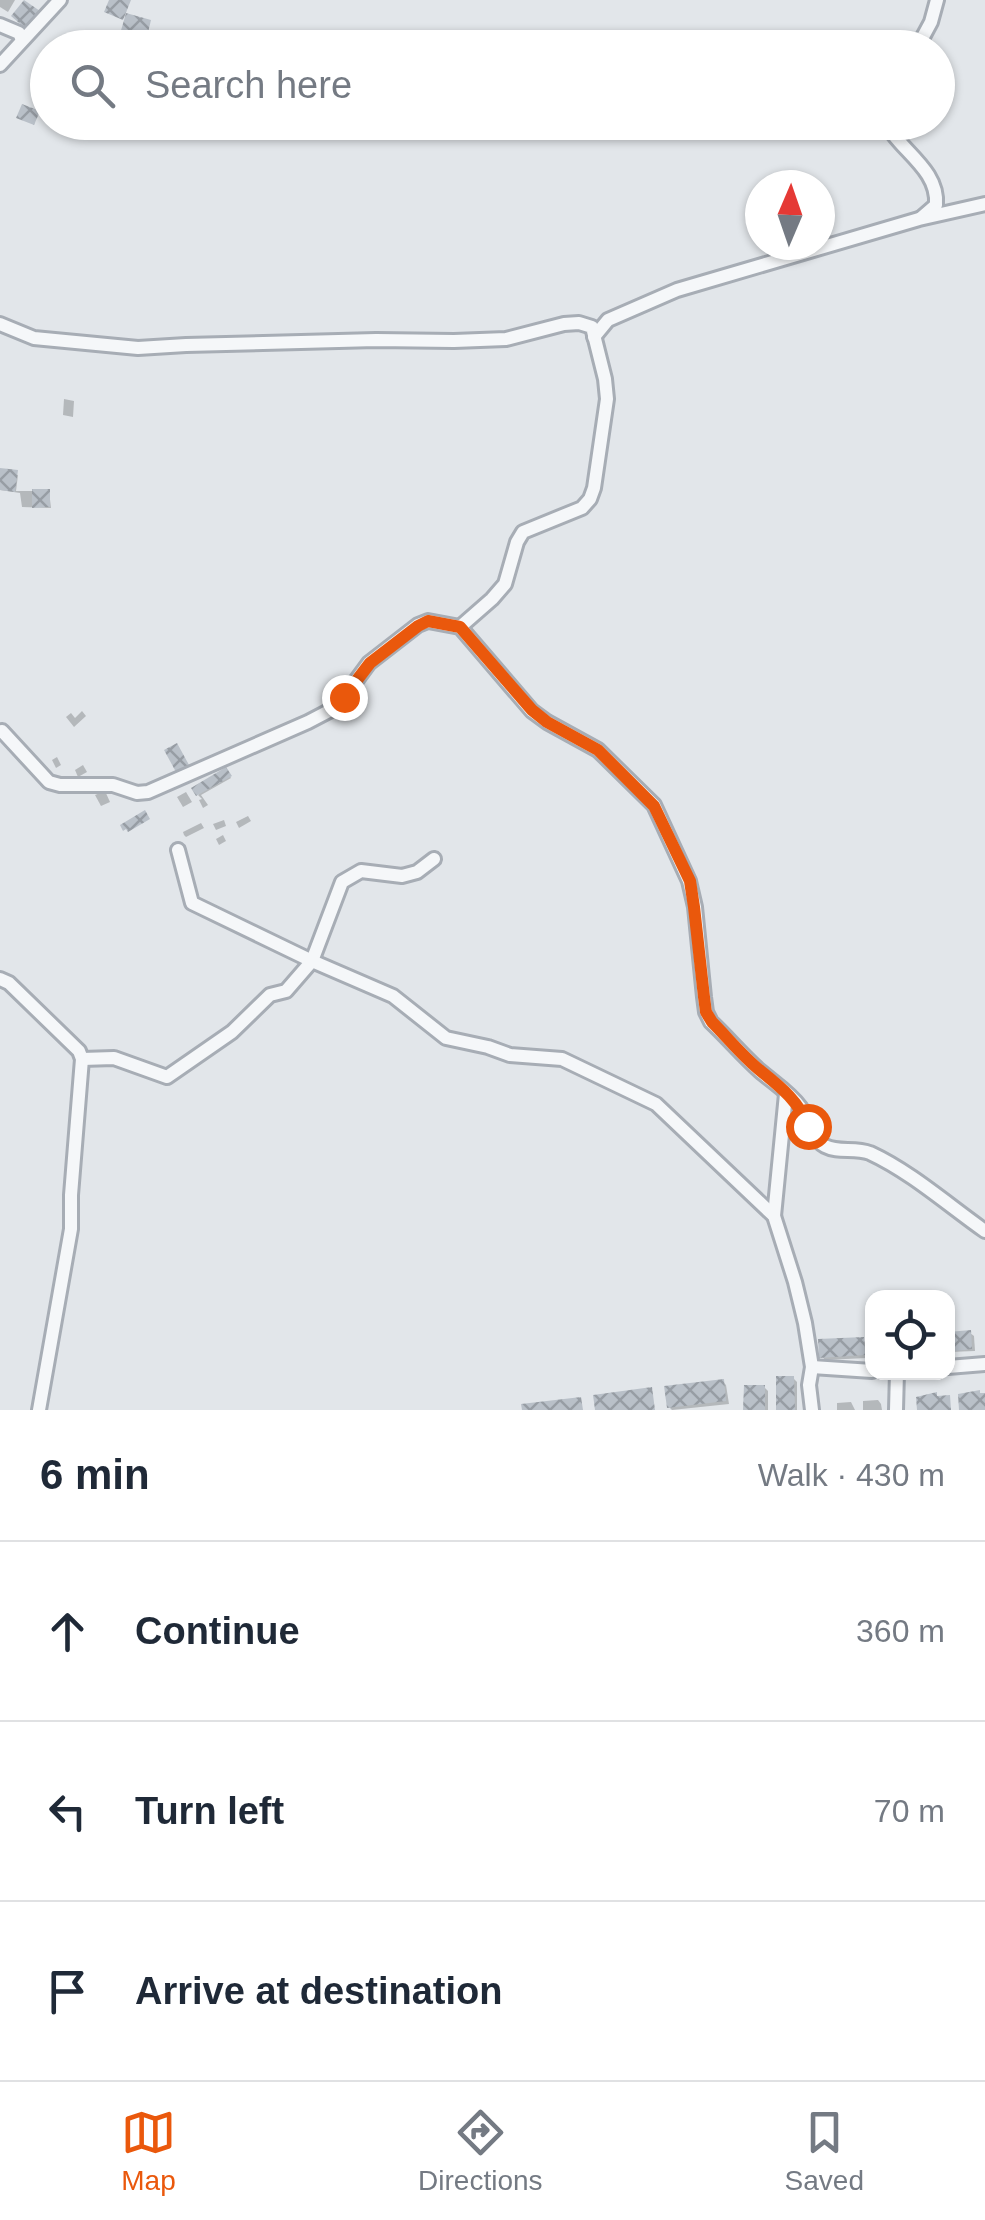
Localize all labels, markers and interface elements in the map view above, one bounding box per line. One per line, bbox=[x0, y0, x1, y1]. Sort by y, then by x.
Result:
search box bbox=[30, 30, 955, 140]
icon: search bbox=[65, 58, 120, 113]
text: Search here bbox=[145, 64, 352, 106]
north arrow bbox=[745, 170, 835, 260]
route end bbox=[322, 675, 368, 721]
route start bbox=[786, 1104, 832, 1150]
map controls bbox=[865, 1290, 955, 1380]
button: locate bbox=[865, 1290, 955, 1380]
text: 6 min bbox=[40, 1451, 150, 1498]
text: Walk · 430 m bbox=[758, 1457, 945, 1493]
icon: ahead bbox=[40, 1604, 95, 1659]
text: Continue bbox=[135, 1610, 300, 1652]
text: 360 m bbox=[856, 1613, 945, 1649]
icon: left bbox=[40, 1784, 95, 1839]
text: Turn left bbox=[135, 1790, 284, 1832]
text: 70 m bbox=[874, 1793, 945, 1829]
icon: arrive bbox=[40, 1964, 95, 2019]
text: Arrive at destination bbox=[135, 1970, 502, 2012]
tab: Map bbox=[121, 2105, 176, 2197]
tab: Directions bbox=[418, 2105, 543, 2197]
tab: Saved bbox=[785, 2105, 864, 2197]

